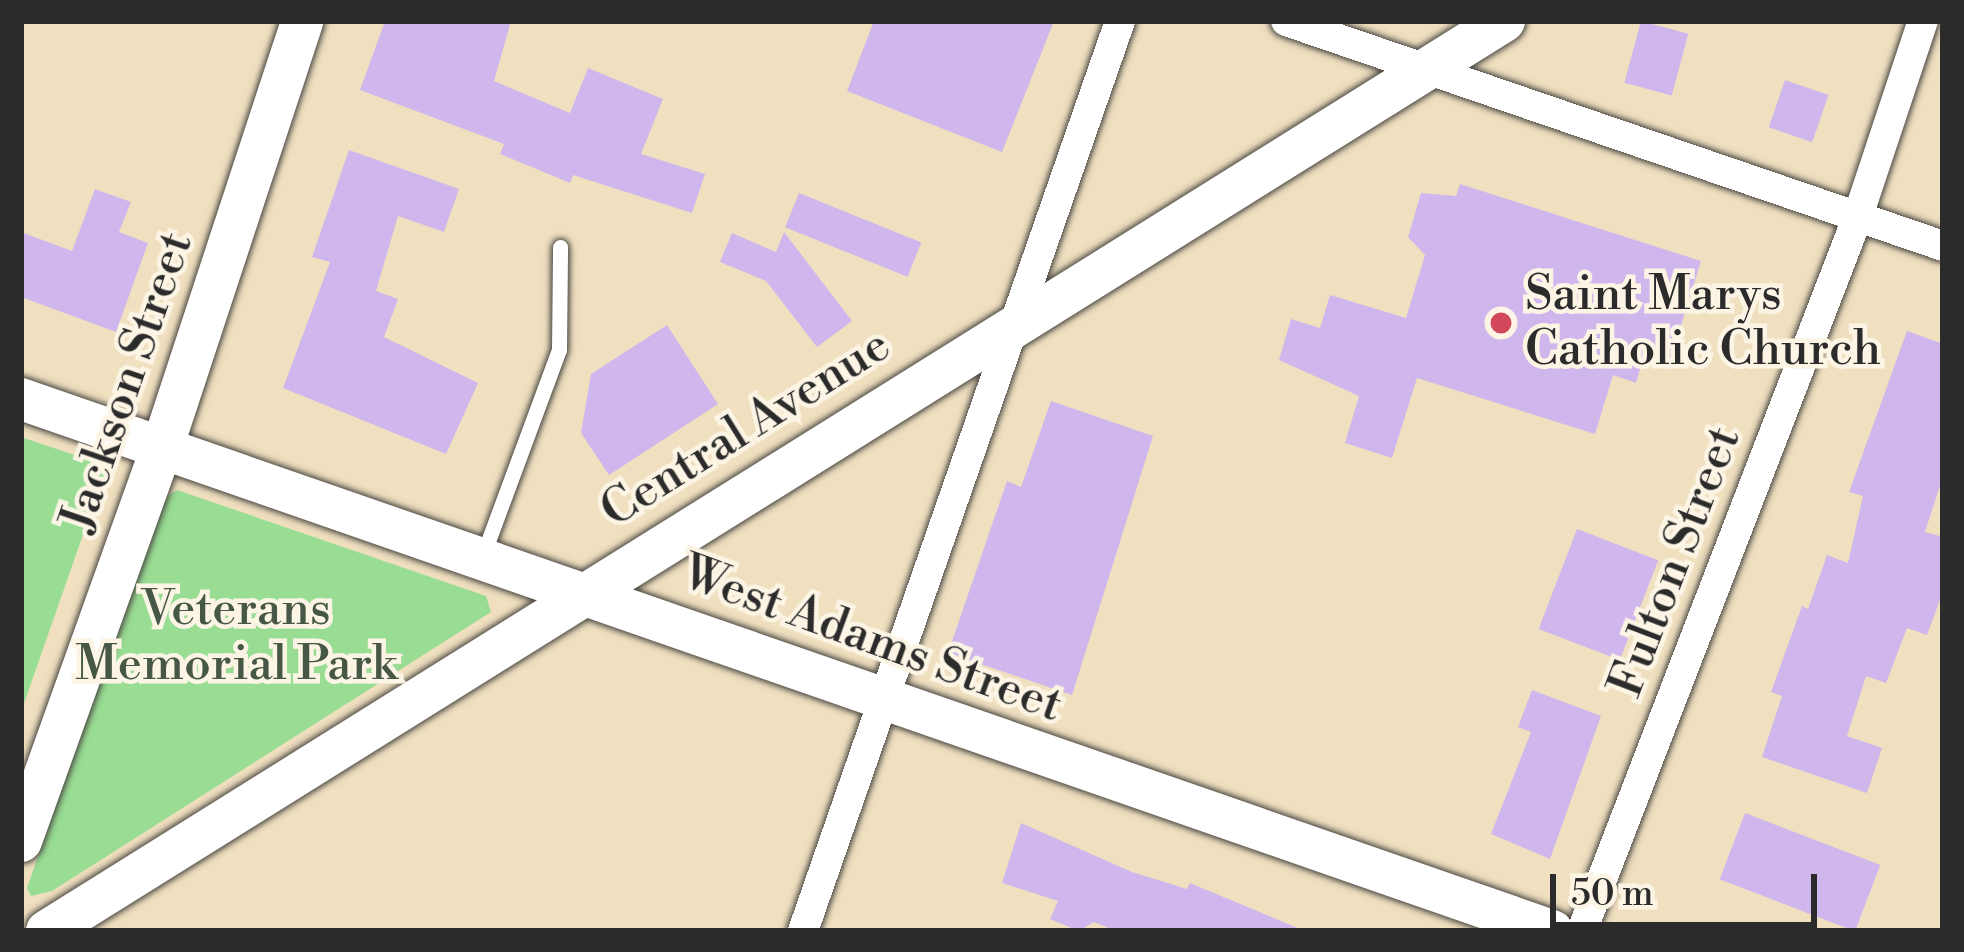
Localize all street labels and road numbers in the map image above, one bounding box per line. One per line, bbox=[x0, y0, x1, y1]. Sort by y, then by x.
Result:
street label: Jackson Street bbox=[50, 225, 206, 539]
street label: Central Avenue bbox=[591, 317, 901, 541]
street label: Fulton Street bbox=[1598, 419, 1754, 705]
street label: West Adams Street bbox=[674, 545, 1070, 735]

